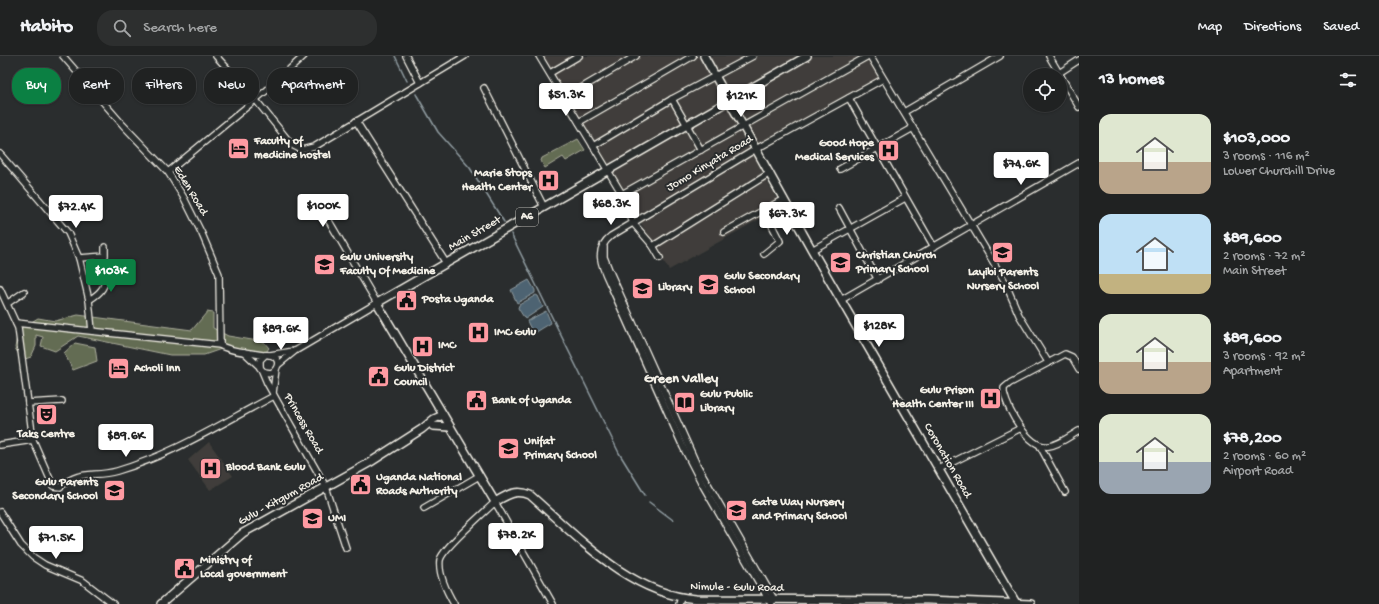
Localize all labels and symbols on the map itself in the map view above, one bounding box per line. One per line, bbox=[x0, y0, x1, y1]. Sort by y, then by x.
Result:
pin: $51.3K bbox=[533, 83, 599, 117]
pin: $121K bbox=[713, 84, 769, 118]
street label: Jomo Kinyata Road bbox=[664, 132, 757, 195]
place label: Faculty of medicine hostel bbox=[253, 135, 331, 163]
hotel icon: Faculty of medicine hostel bbox=[226, 136, 252, 162]
place label: Good Hope Medical Services bbox=[795, 137, 875, 165]
hospital icon: Good Hope Medical Services bbox=[876, 138, 902, 164]
pin: $74.6K bbox=[988, 152, 1054, 186]
street label: Eden Road bbox=[170, 164, 211, 219]
place label: Marie Stops Health Center bbox=[462, 167, 534, 195]
hospital icon: Marie Stops Health Center bbox=[535, 168, 561, 194]
pin: $68.3K bbox=[578, 192, 644, 226]
pin: $100K bbox=[295, 194, 351, 228]
pin: $72.4K bbox=[43, 195, 109, 229]
pin: $67.3K bbox=[754, 202, 820, 236]
road number: A6 bbox=[516, 208, 538, 226]
street label: Main Street bbox=[446, 213, 505, 255]
school or university icon: Layibi Parents Nursery School bbox=[990, 239, 1016, 265]
place label: Christian Church Primary School bbox=[855, 249, 937, 277]
school or university icon: Christian Church Primary School bbox=[828, 250, 854, 276]
place label: Gulu University Faculty Of Medicine bbox=[339, 251, 436, 279]
school or university icon: Gulu University Faculty Of Medicine bbox=[311, 252, 337, 278]
pin: $103K bbox=[83, 259, 139, 293]
place label: Layibi Parents Nursery School bbox=[967, 266, 1040, 294]
place label: Gulu Secondary School bbox=[724, 270, 800, 298]
school or university icon: Gulu Secondary School bbox=[695, 271, 721, 297]
school or university icon: Library bbox=[630, 275, 656, 301]
place label: Library bbox=[658, 281, 692, 295]
public building icon: Posta Uganda bbox=[394, 287, 420, 313]
place label: Posta Uganda bbox=[421, 293, 495, 307]
pin: $128K bbox=[851, 314, 907, 348]
pin: $89.6K bbox=[248, 317, 314, 351]
hospital icon: IMC Gulu bbox=[466, 320, 492, 346]
place label: IMC Gulu bbox=[494, 326, 536, 340]
hospital icon: IMC bbox=[410, 333, 436, 359]
place label: IMC bbox=[438, 339, 457, 353]
hotel icon: Acholi Inn bbox=[105, 356, 131, 382]
place label: Acholi Inn bbox=[133, 362, 181, 376]
place label: Gulu District Council bbox=[393, 362, 455, 390]
public building icon: Gulu District Council bbox=[365, 363, 391, 389]
district label: Green Valley bbox=[644, 371, 718, 388]
place label: Gulu Prison Health Center III bbox=[892, 384, 974, 412]
hospital icon: Gulu Prison Health Center III bbox=[977, 385, 1003, 411]
public building icon: Bank of Uganda bbox=[463, 388, 489, 414]
place label: Gulu Public Library bbox=[700, 388, 753, 416]
library icon: Gulu Public Library bbox=[671, 389, 697, 415]
street label: Princess Road bbox=[280, 390, 326, 457]
place label: Bank of Uganda bbox=[491, 394, 573, 408]
theatre icon: Taks Centre bbox=[33, 401, 59, 427]
street label: Coronation Road bbox=[920, 421, 975, 502]
pin: $89.6K bbox=[93, 424, 159, 458]
place label: Taks Centre bbox=[16, 428, 76, 442]
place label: Unifat Primary School bbox=[523, 435, 597, 463]
school or university icon: Unifat Primary School bbox=[496, 436, 522, 462]
hospital icon: Blood Bank Gulu bbox=[198, 455, 224, 481]
place label: Blood Bank Gulu bbox=[225, 461, 306, 475]
street label: Gulu - Kitgum Road bbox=[236, 470, 327, 529]
place label: Uganda National Roads Authority bbox=[375, 471, 462, 499]
public building icon: Uganda National Roads Authority bbox=[347, 472, 373, 498]
place label: Gulu Parents Secondary School bbox=[12, 476, 99, 504]
school or university icon: Gulu Parents Secondary School bbox=[101, 477, 127, 503]
place label: Gate Way Nursery and Primary School bbox=[751, 496, 847, 524]
school or university icon: Gate Way Nursery and Primary School bbox=[724, 497, 750, 523]
school or university icon: UMI bbox=[299, 506, 325, 532]
place label: UMI bbox=[328, 512, 346, 526]
pin: $78.2K bbox=[483, 523, 549, 557]
pin: $71.5K bbox=[23, 526, 89, 560]
place label: Ministry of Local government bbox=[200, 554, 288, 582]
public building icon: Ministry of Local government bbox=[171, 555, 197, 581]
street label: Nimule - Gulu Road bbox=[690, 580, 785, 596]

